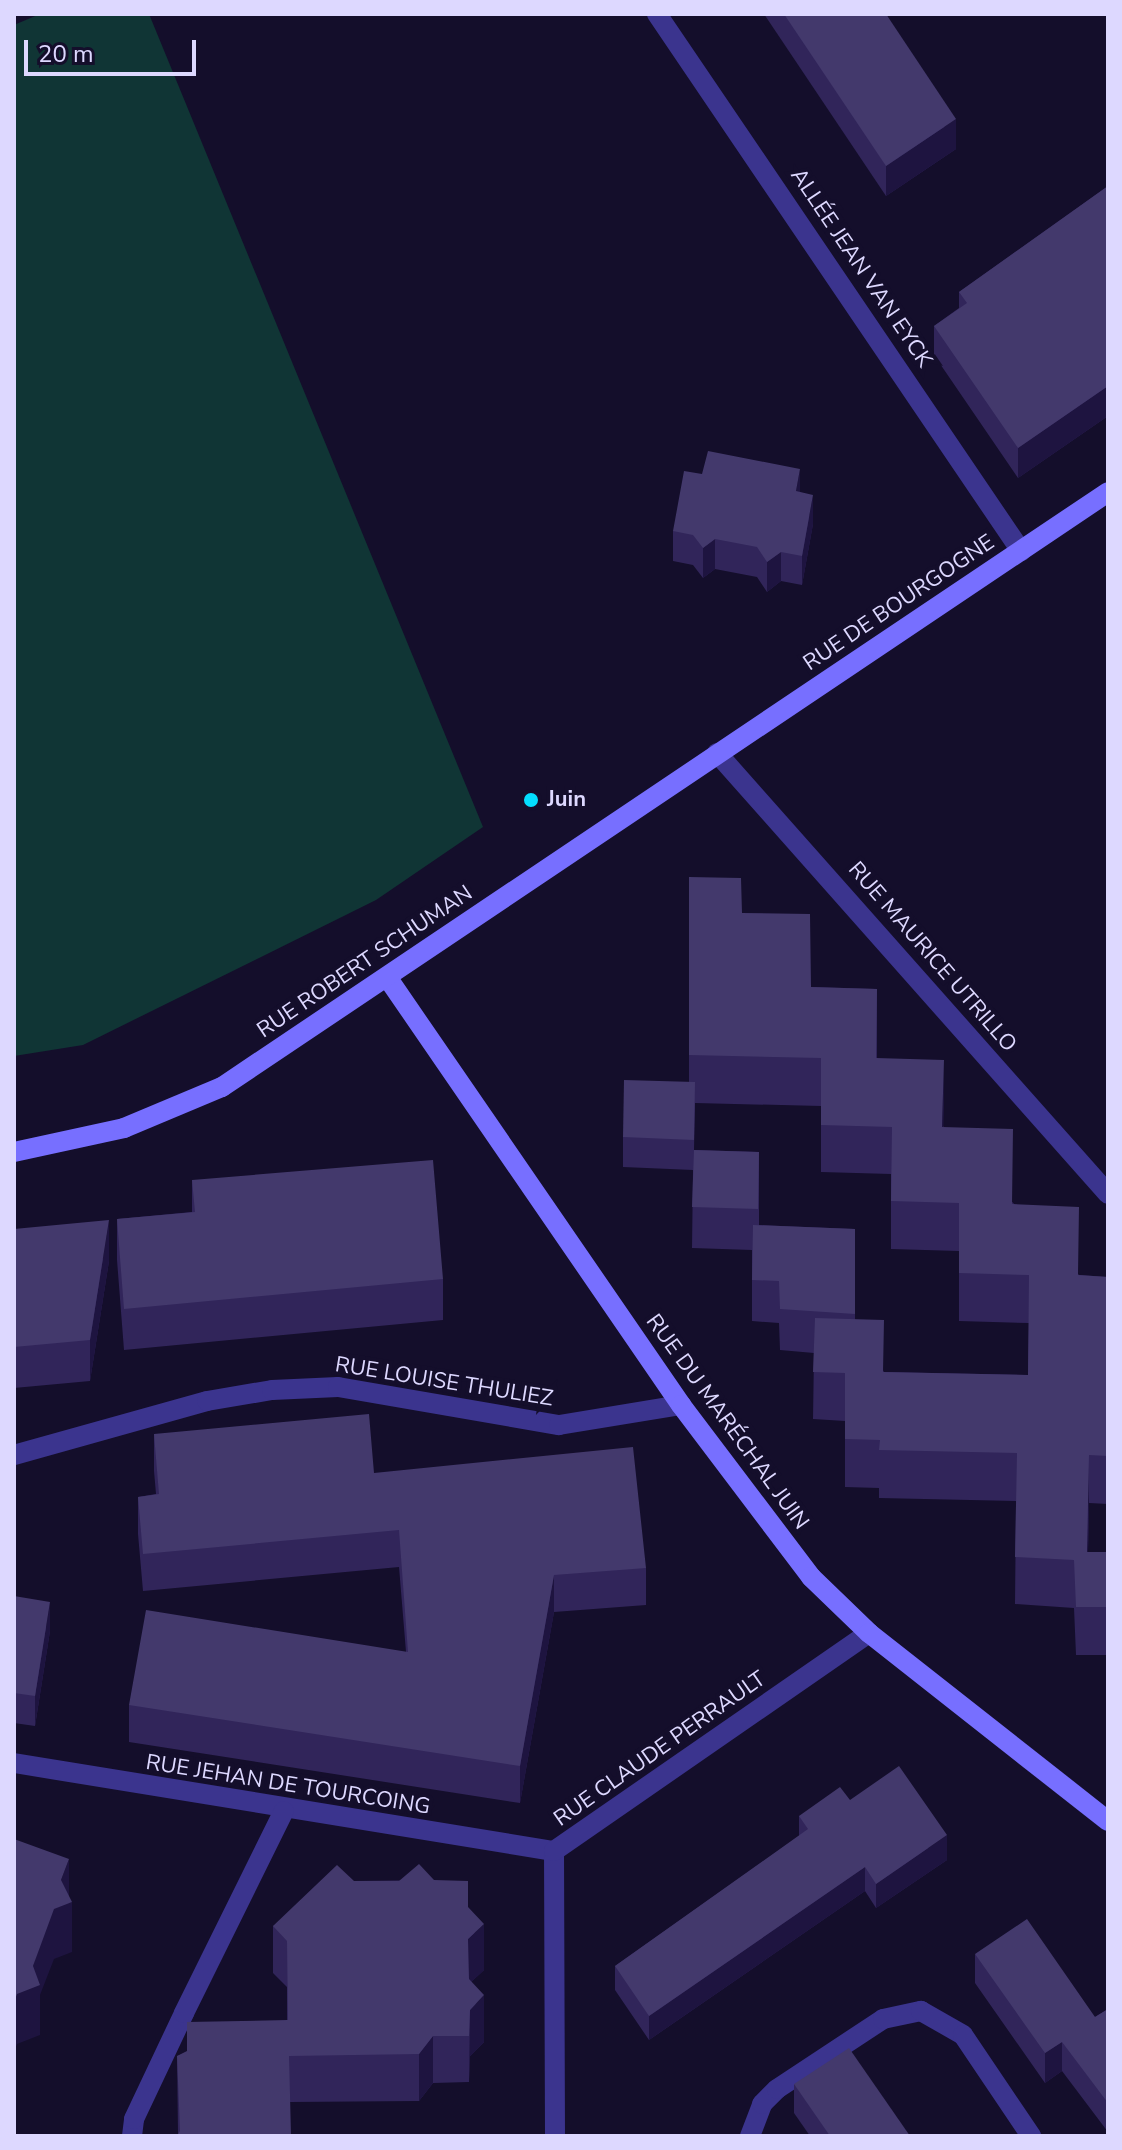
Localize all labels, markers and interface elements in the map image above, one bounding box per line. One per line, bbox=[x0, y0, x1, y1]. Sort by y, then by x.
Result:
scale bar bbox=[28, 24, 200, 74]
text: 20 m bbox=[38, 38, 94, 70]
street label: ALLÉE JEAN VAN EYCK bbox=[785, 164, 937, 372]
street label: RUE DE BOURGOGNE bbox=[799, 529, 999, 677]
place label: Juin bbox=[547, 787, 586, 813]
marker: Juin bbox=[522, 791, 540, 809]
street label: RUE MAURICE UTRILLO bbox=[842, 857, 1022, 1057]
street label: RUE ROBERT SCHUMAN bbox=[252, 880, 478, 1044]
street label: RUE DU MARÉCHAL JUIN bbox=[640, 1309, 814, 1535]
street label: RUE LOUISE THULIEZ bbox=[333, 1352, 555, 1412]
street label: RUE CLAUDE PERRAULT bbox=[549, 1666, 771, 1832]
street label: RUE JEHAN DE TOURCOING bbox=[144, 1749, 432, 1821]

